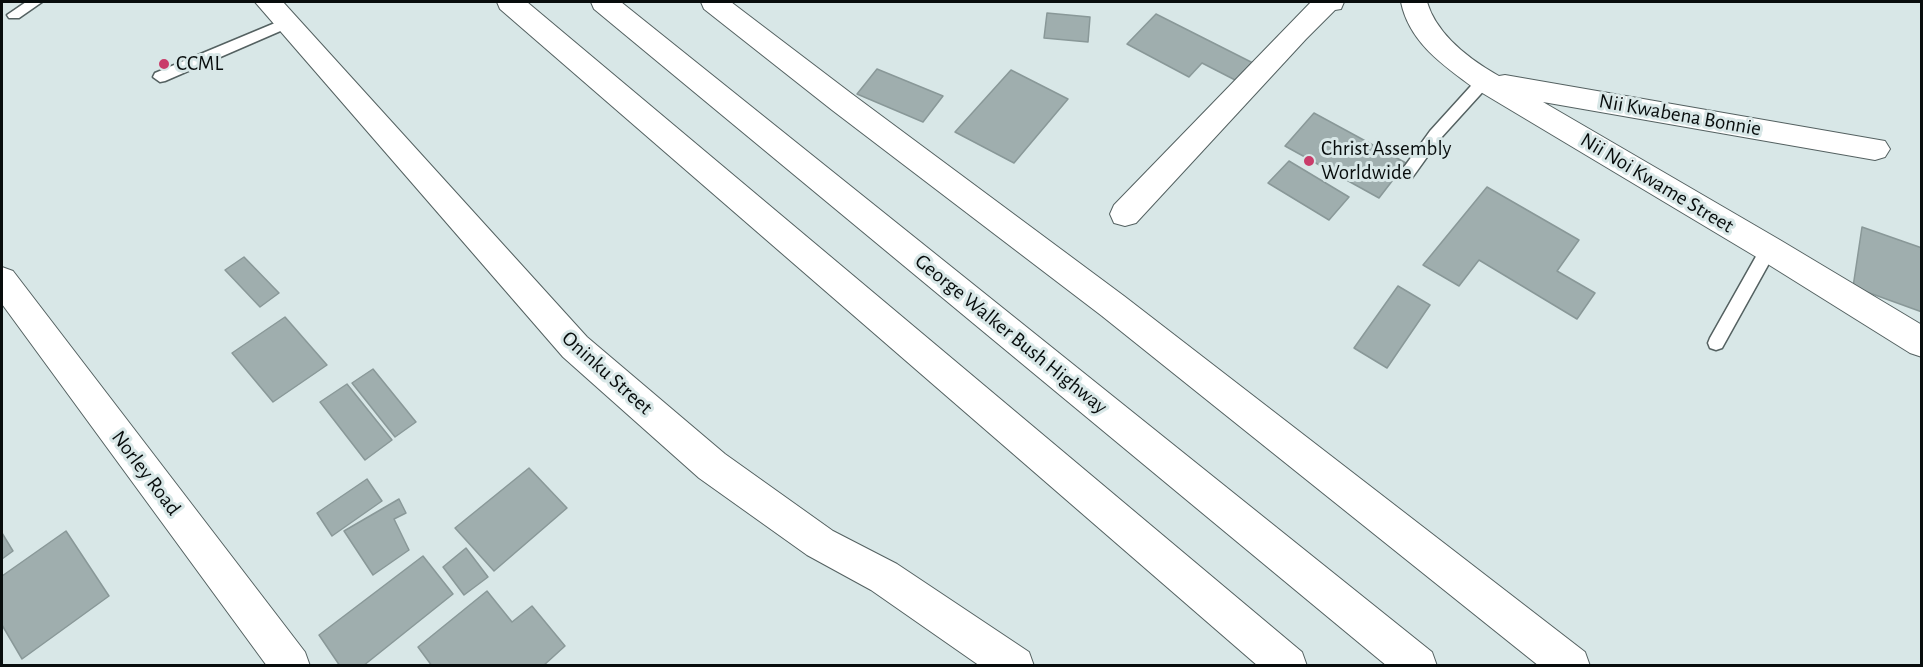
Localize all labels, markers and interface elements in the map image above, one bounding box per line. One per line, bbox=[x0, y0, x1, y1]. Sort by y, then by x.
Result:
place label: CCML bbox=[176, 51, 223, 77]
marker: CCML bbox=[157, 57, 171, 71]
street label: Nii Kwabena Bonnie bbox=[1597, 88, 1763, 142]
street label: Nii Noi Kwame Street bbox=[1576, 127, 1738, 239]
place label: Christ Assembly Worldwide bbox=[1321, 136, 1452, 186]
marker: Christ Assembly Worldwide bbox=[1302, 154, 1316, 168]
street label: George Walker Bush Highway bbox=[910, 249, 1112, 419]
street label: Oninku Street bbox=[556, 326, 658, 420]
street label: Norley Road bbox=[106, 426, 186, 520]

